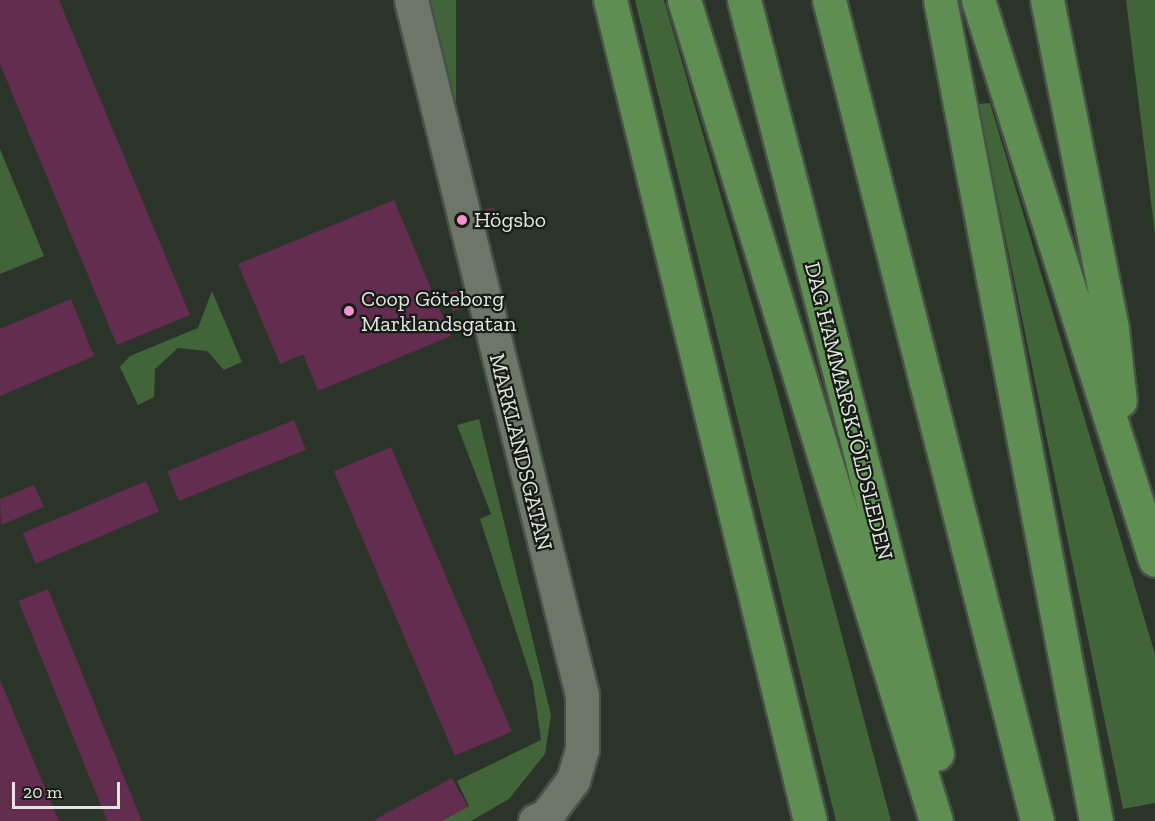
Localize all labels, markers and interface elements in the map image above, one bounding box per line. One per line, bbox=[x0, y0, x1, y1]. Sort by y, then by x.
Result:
place label: Högsbo bbox=[474, 207, 546, 233]
marker: Högsbo bbox=[455, 213, 469, 227]
street label: DAG HAMMARSKJÖLDSLEDEN bbox=[799, 259, 899, 563]
place label: Coop Göteborg Marklandsgatan bbox=[361, 285, 516, 336]
marker: Coop Göteborg Marklandsgatan bbox=[342, 304, 356, 318]
street label: MARKLANDSGATAN bbox=[484, 351, 558, 553]
scale bar bbox=[15, 770, 123, 808]
text: 20 m bbox=[23, 781, 62, 803]

